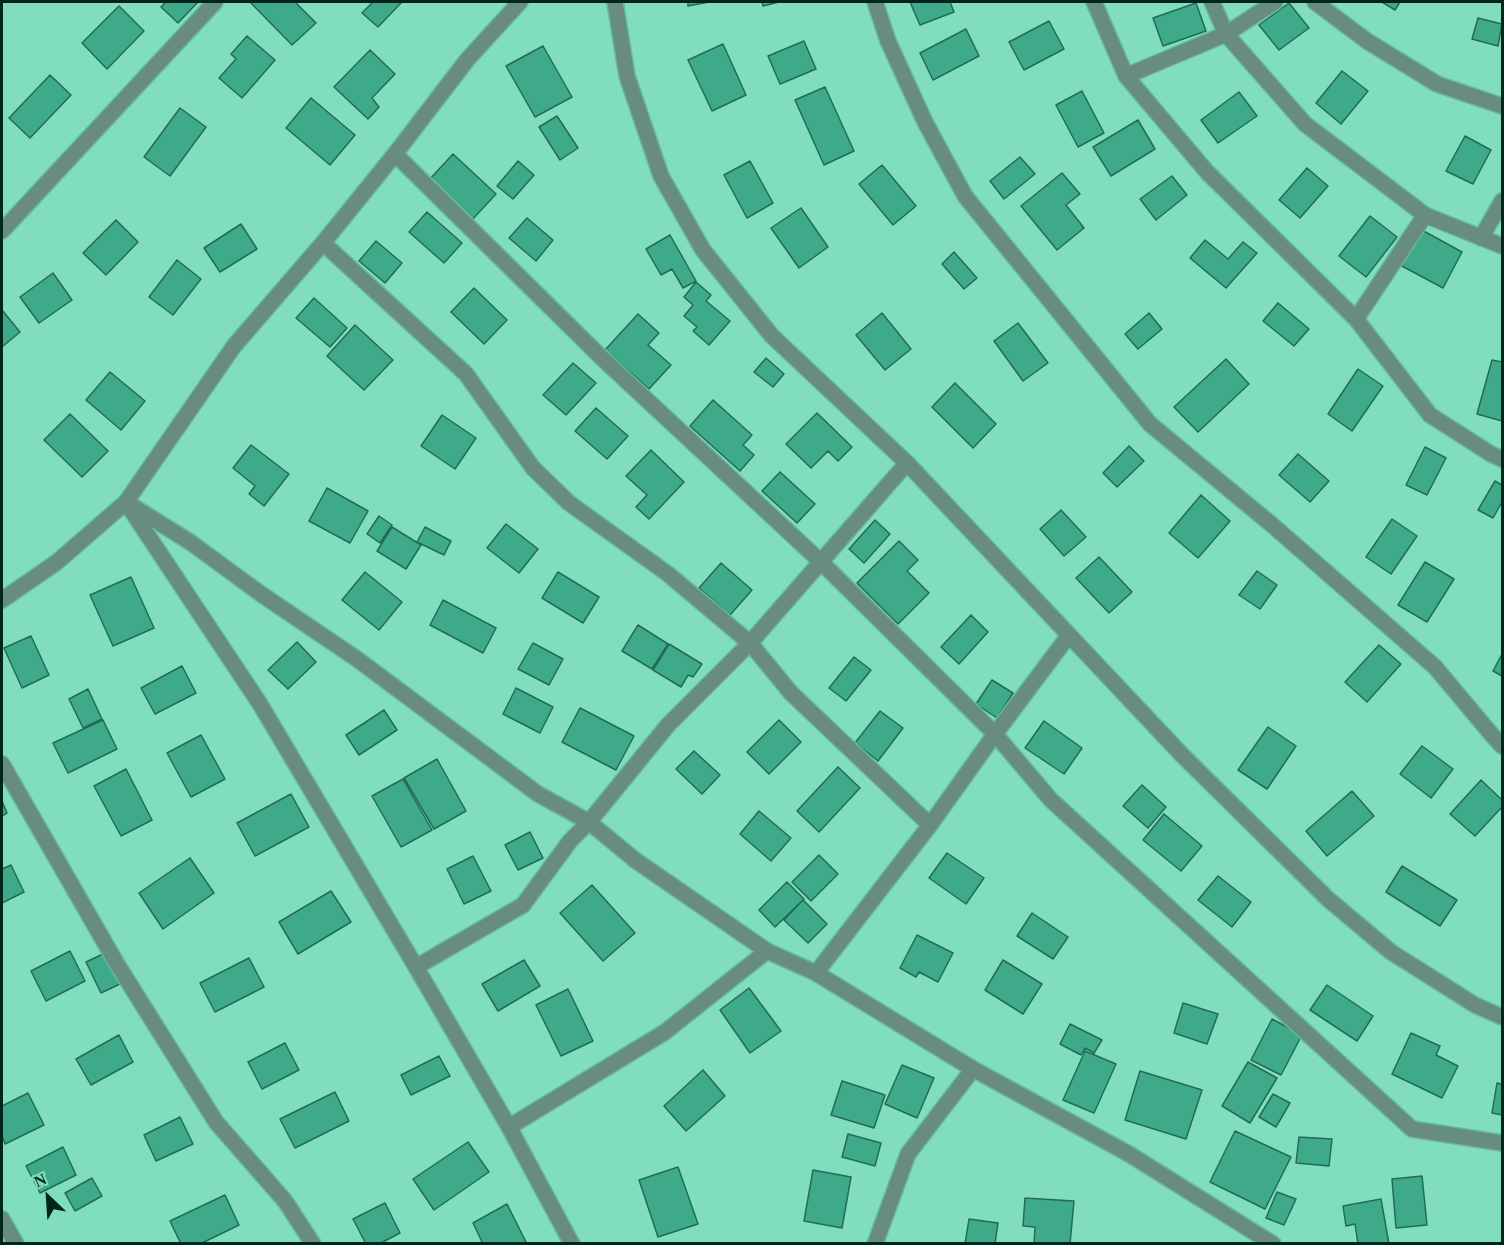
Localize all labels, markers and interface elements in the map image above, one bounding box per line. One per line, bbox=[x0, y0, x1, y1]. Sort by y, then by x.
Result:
north arrow bbox=[18, 1167, 78, 1227]
text: N bbox=[31, 1170, 49, 1190]

